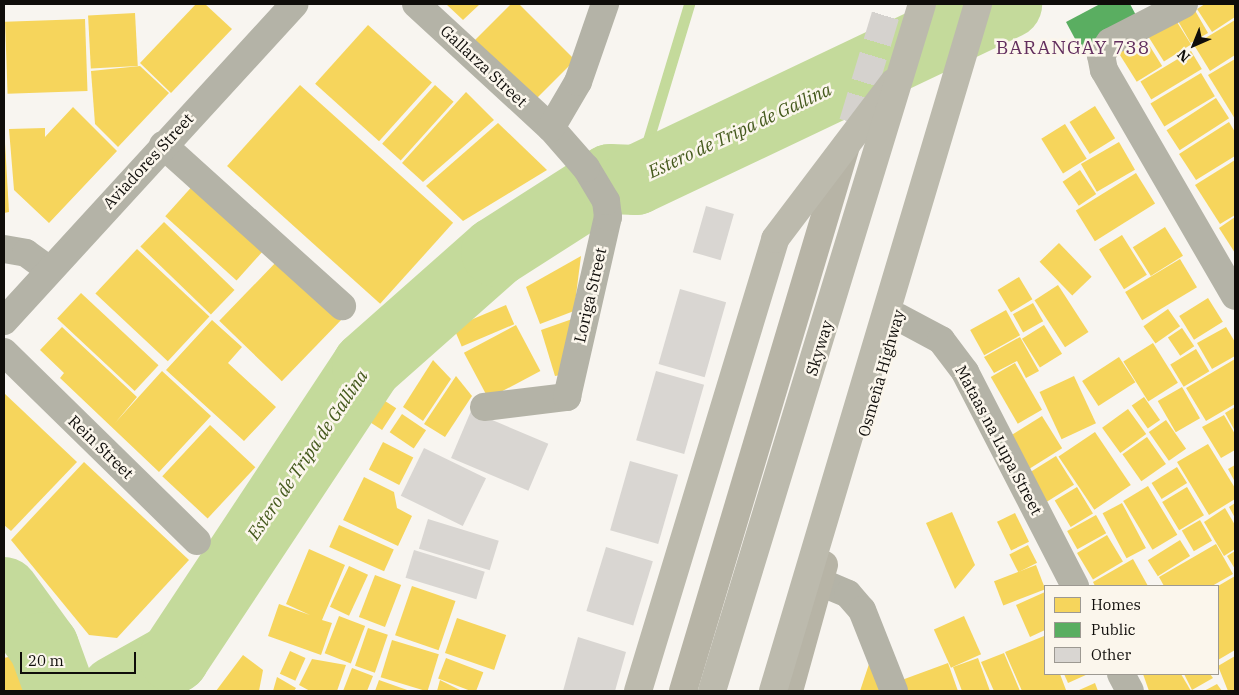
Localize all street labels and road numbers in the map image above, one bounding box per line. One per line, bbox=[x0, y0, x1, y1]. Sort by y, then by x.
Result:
street label: Gallarza Street bbox=[437, 21, 531, 111]
street label: Aviadores Street bbox=[99, 109, 197, 213]
street label: Loriga Street bbox=[570, 246, 610, 344]
street label: Osmeña Highway bbox=[854, 307, 908, 439]
street label: Skyway bbox=[801, 318, 837, 378]
street label: Mataas na Lupa Street bbox=[951, 362, 1047, 518]
street label: Rein Street bbox=[64, 411, 138, 483]

